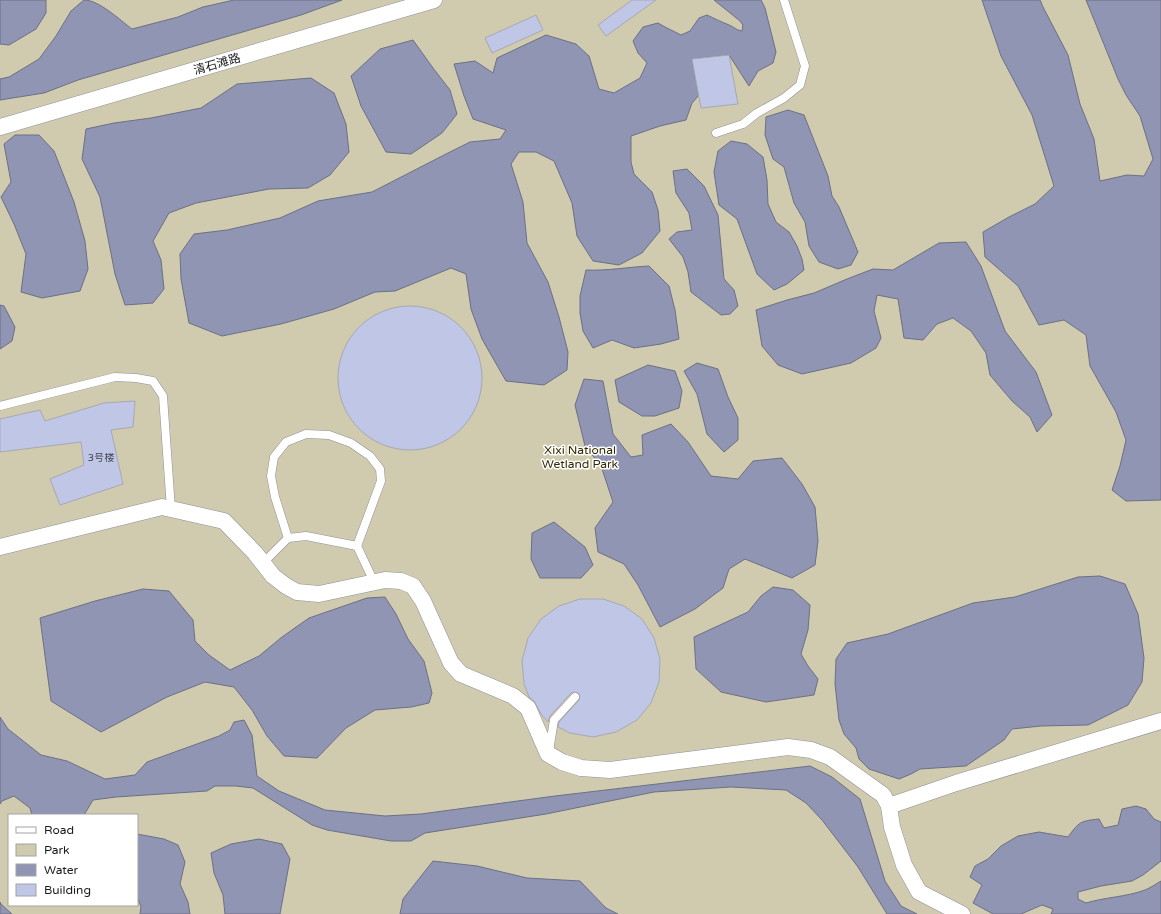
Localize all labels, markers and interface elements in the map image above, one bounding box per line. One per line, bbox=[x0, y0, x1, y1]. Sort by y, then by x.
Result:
street label: 清石滩路 bbox=[192, 51, 242, 77]
park label: Xixi National Wetland Park bbox=[542, 443, 619, 471]
house number: 3号楼 bbox=[88, 452, 114, 464]
legend bbox=[8, 814, 138, 906]
text: Road bbox=[44, 823, 74, 837]
text: Park bbox=[44, 843, 70, 857]
text: Water bbox=[44, 863, 79, 877]
text: Building bbox=[44, 883, 91, 897]

